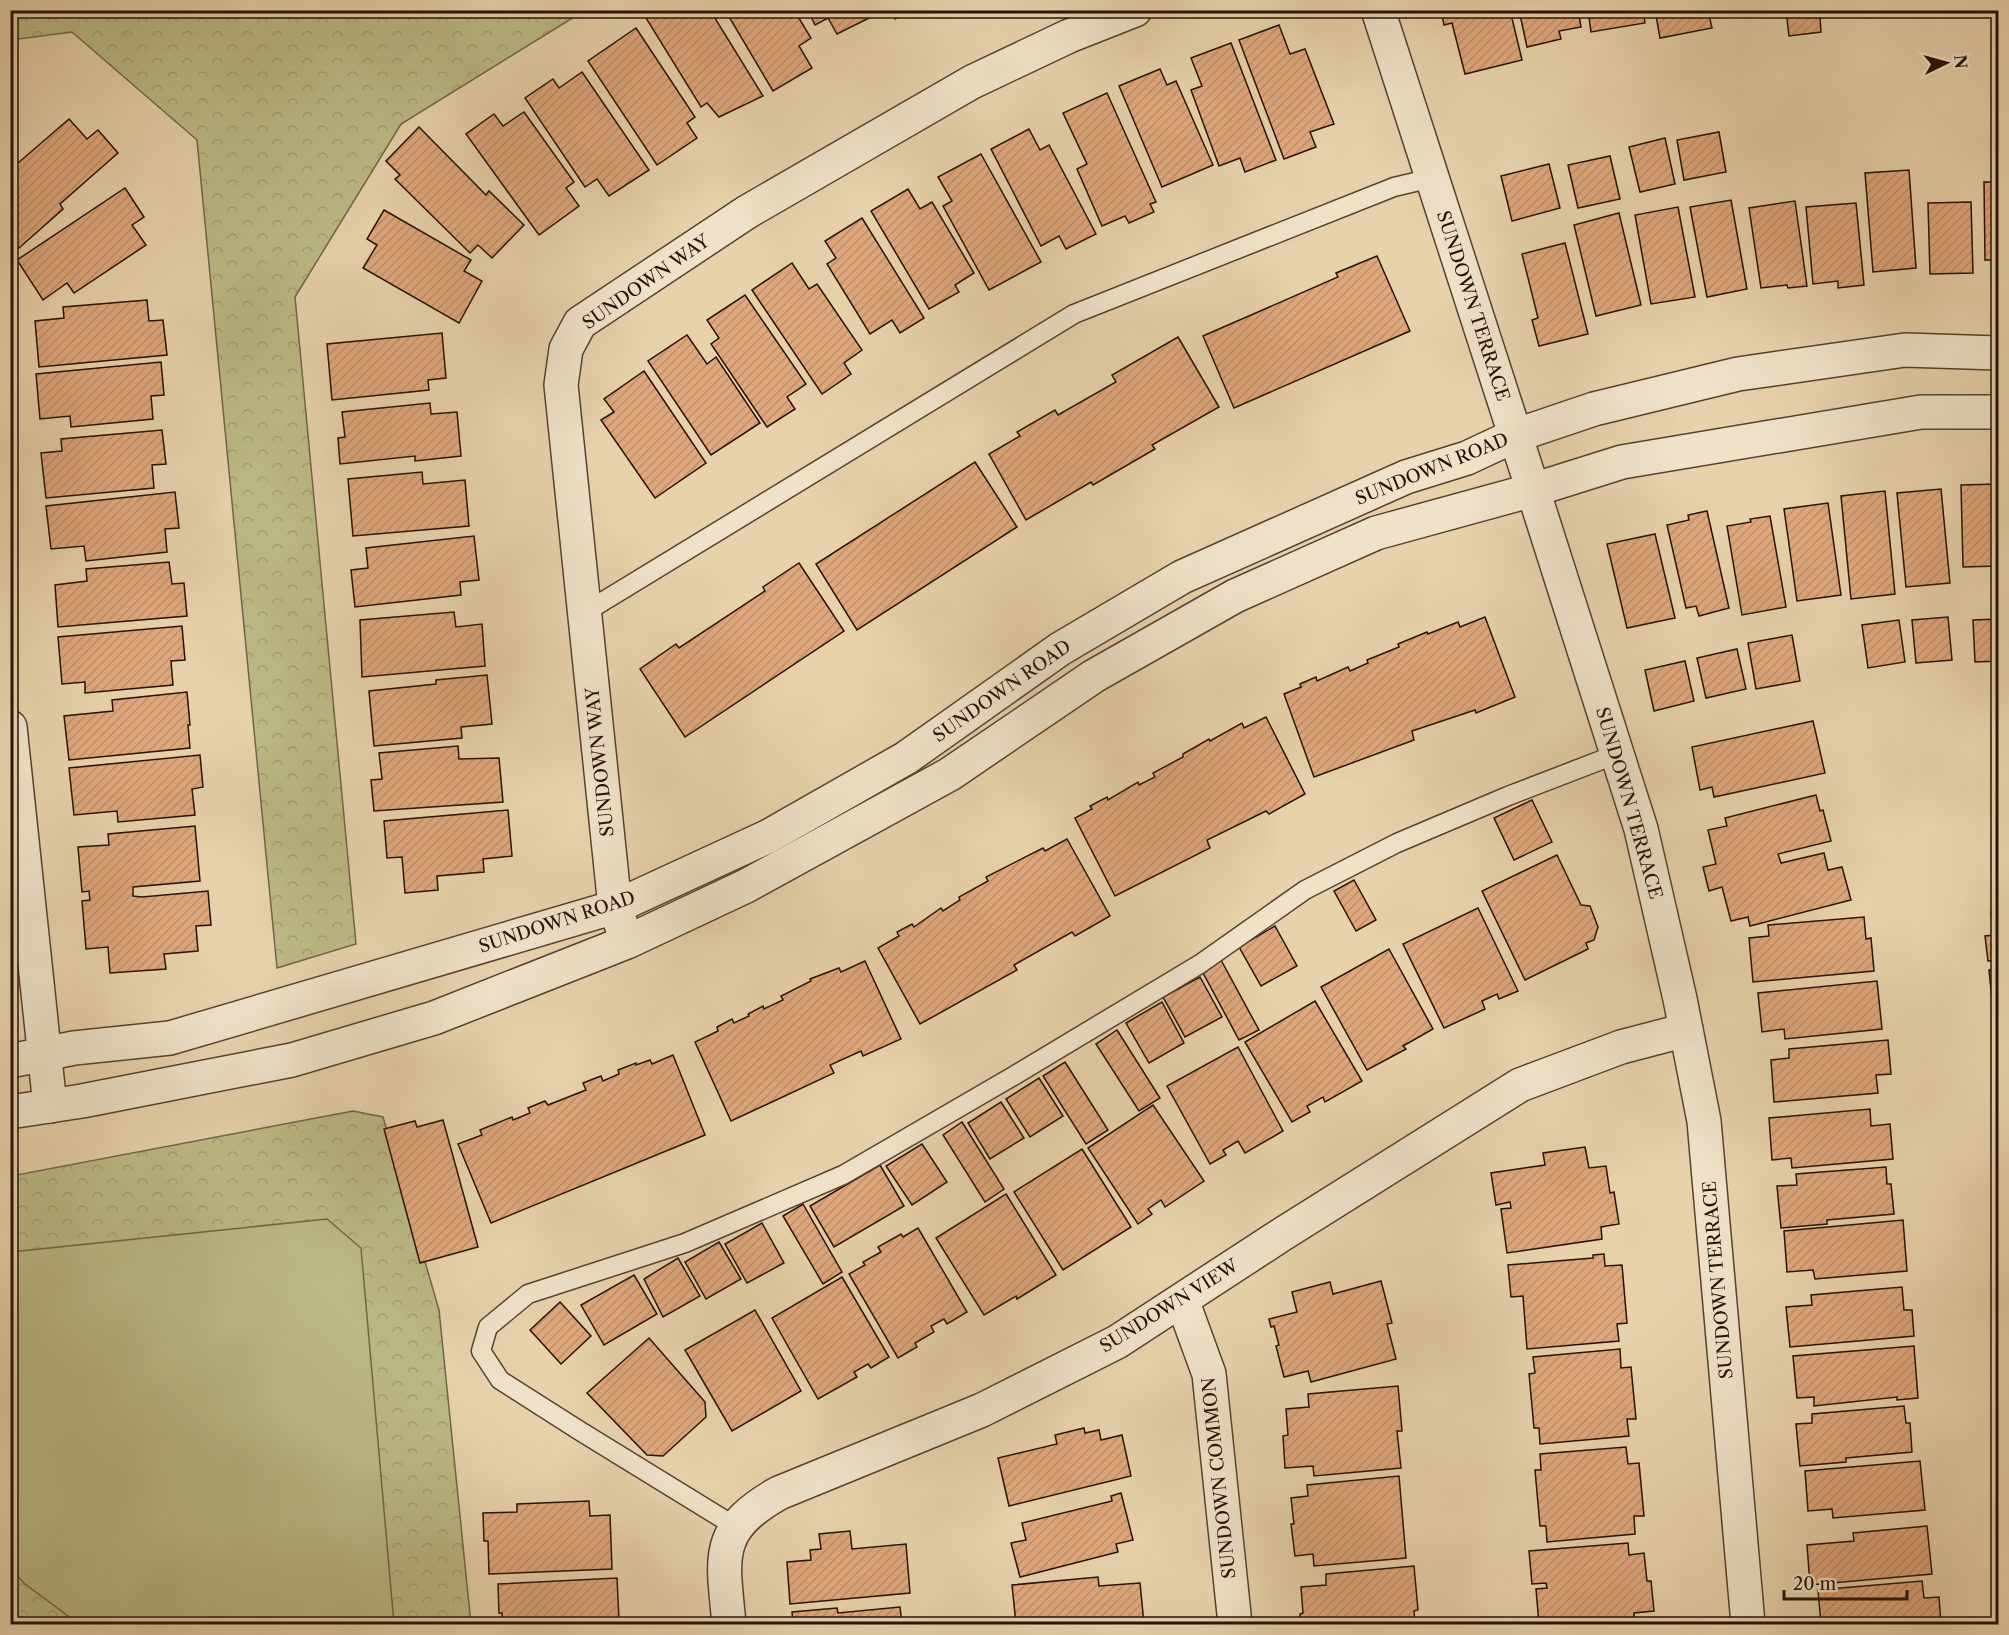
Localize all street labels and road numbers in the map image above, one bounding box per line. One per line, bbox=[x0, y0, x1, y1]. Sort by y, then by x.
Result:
street label: SUNDOWN TERRACE bbox=[1432, 208, 1514, 404]
street label: SUNDOWN WAY bbox=[578, 229, 715, 334]
street label: SUNDOWN ROAD bbox=[1352, 428, 1512, 510]
street label: SUNDOWN ROAD bbox=[929, 635, 1075, 747]
street label: SUNDOWN WAY bbox=[581, 685, 619, 838]
street label: SUNDOWN TERRACE bbox=[1591, 704, 1667, 902]
street label: SUNDOWN ROAD bbox=[476, 886, 638, 958]
street label: SUNDOWN TERRACE bbox=[1698, 1180, 1738, 1380]
street label: SUNDOWN VIEW bbox=[1096, 1254, 1243, 1357]
street label: SUNDOWN COMMON bbox=[1197, 1376, 1241, 1580]

